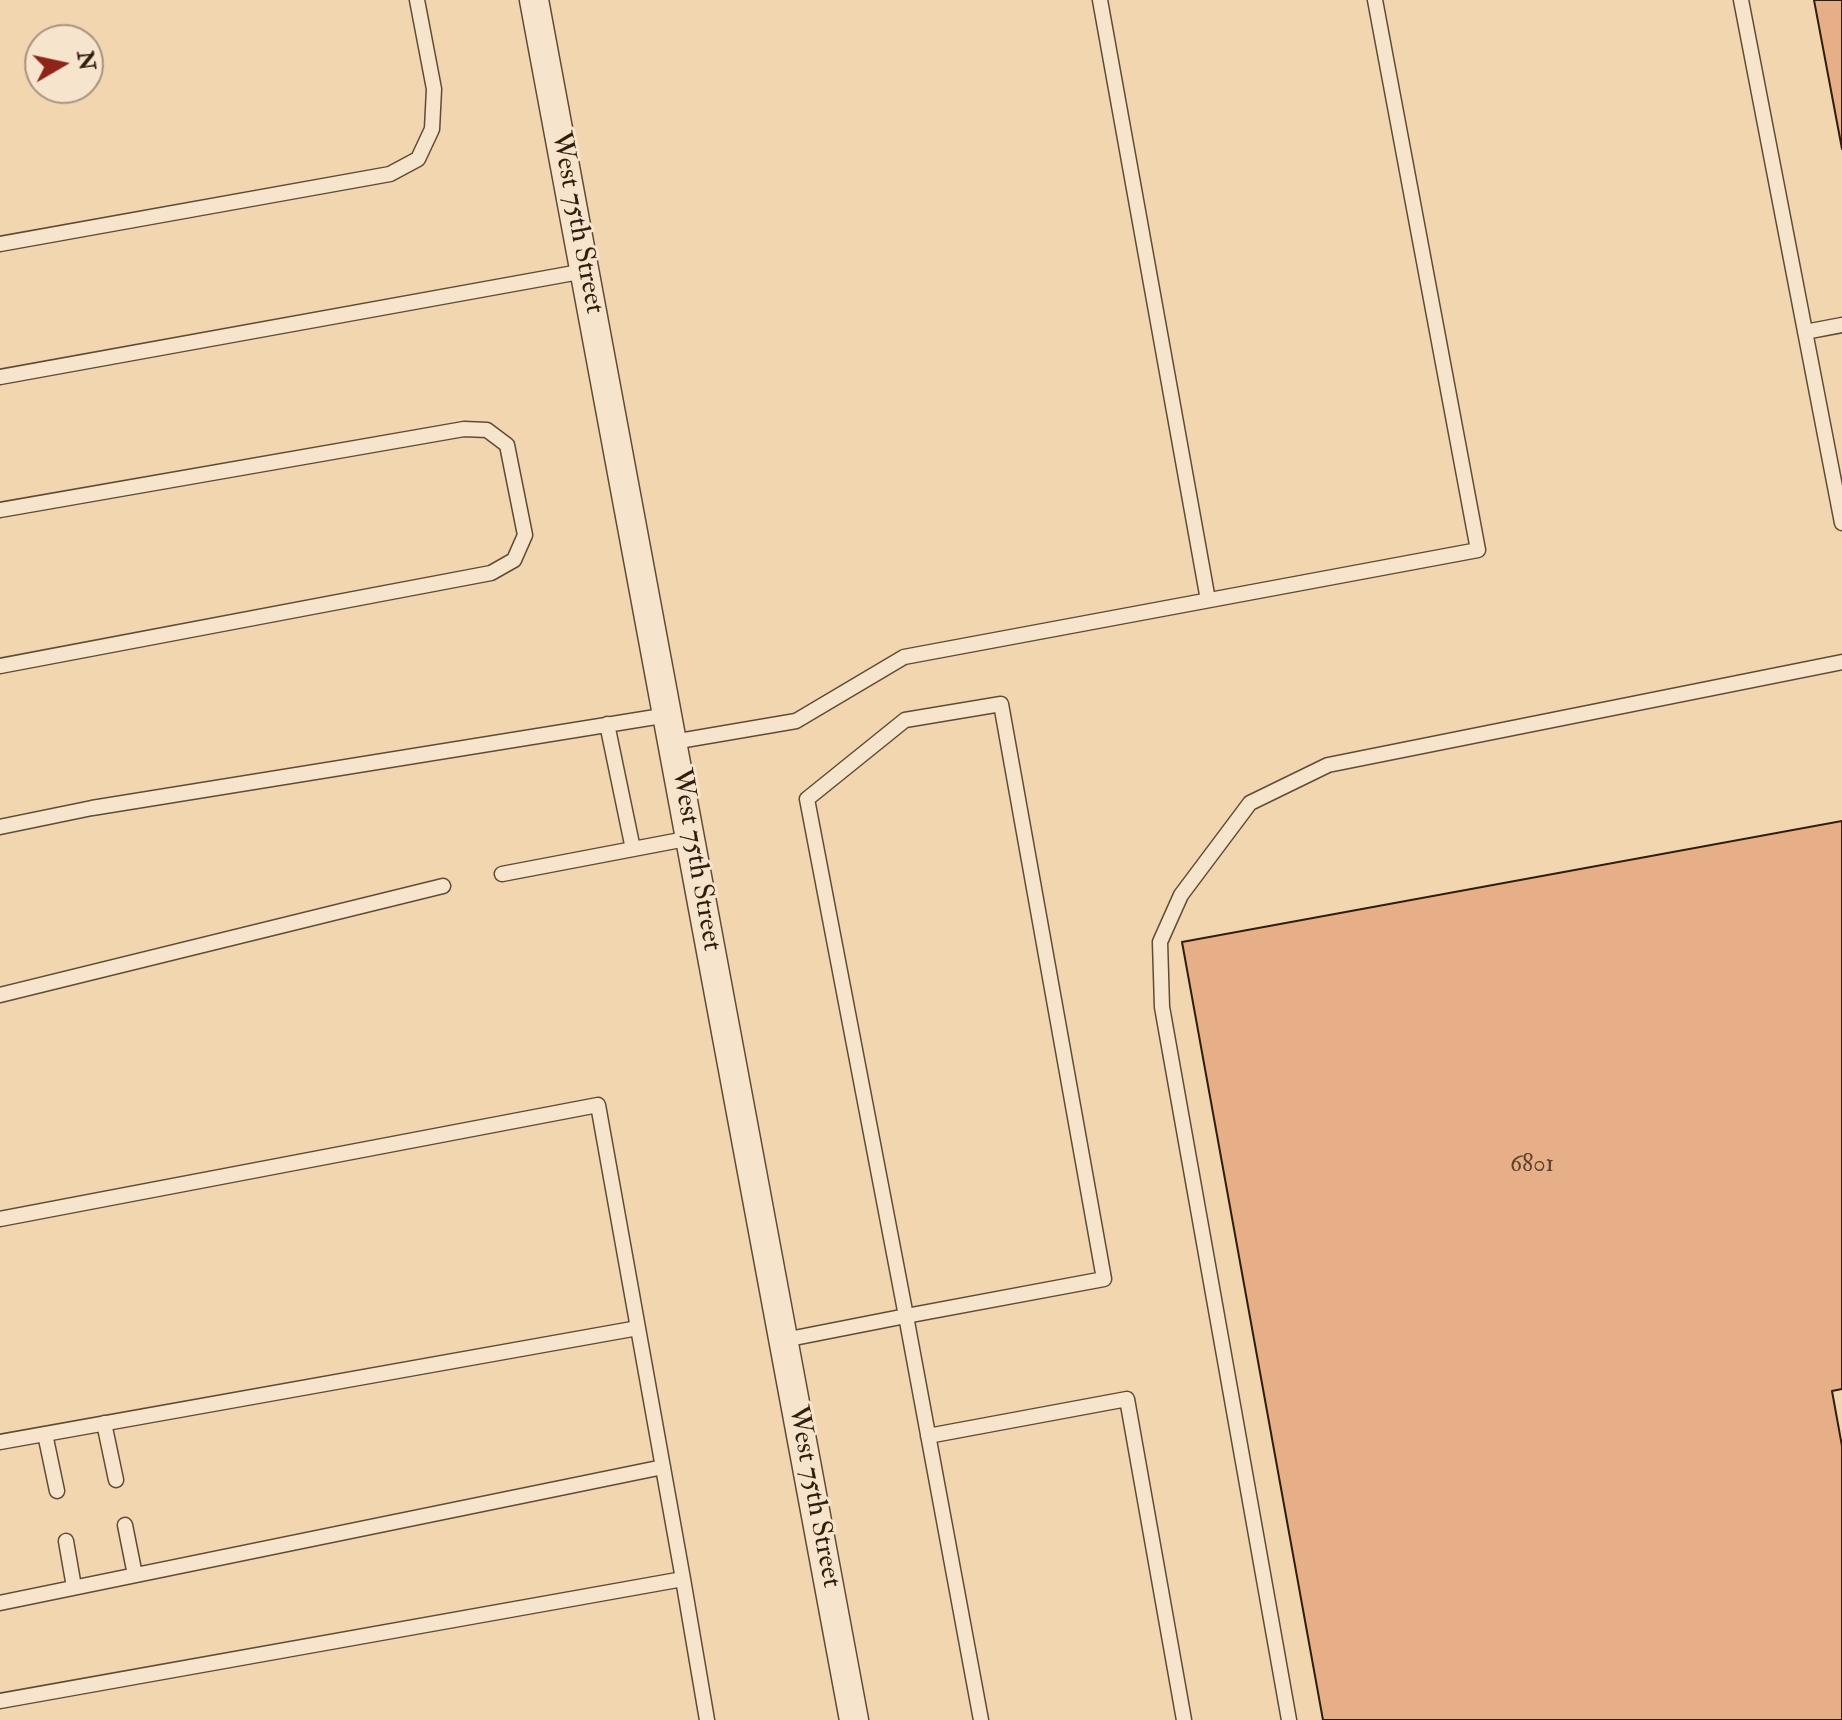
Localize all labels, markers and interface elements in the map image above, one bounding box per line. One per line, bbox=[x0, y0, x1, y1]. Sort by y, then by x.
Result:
north arrow bbox=[24, 24, 104, 104]
text: N bbox=[70, 49, 101, 72]
street label: West 75th Street bbox=[542, 129, 610, 317]
street label: West 75th Street bbox=[662, 766, 728, 954]
house number: 6801 bbox=[1510, 1152, 1554, 1180]
street label: West 75th Street bbox=[779, 1403, 847, 1591]

